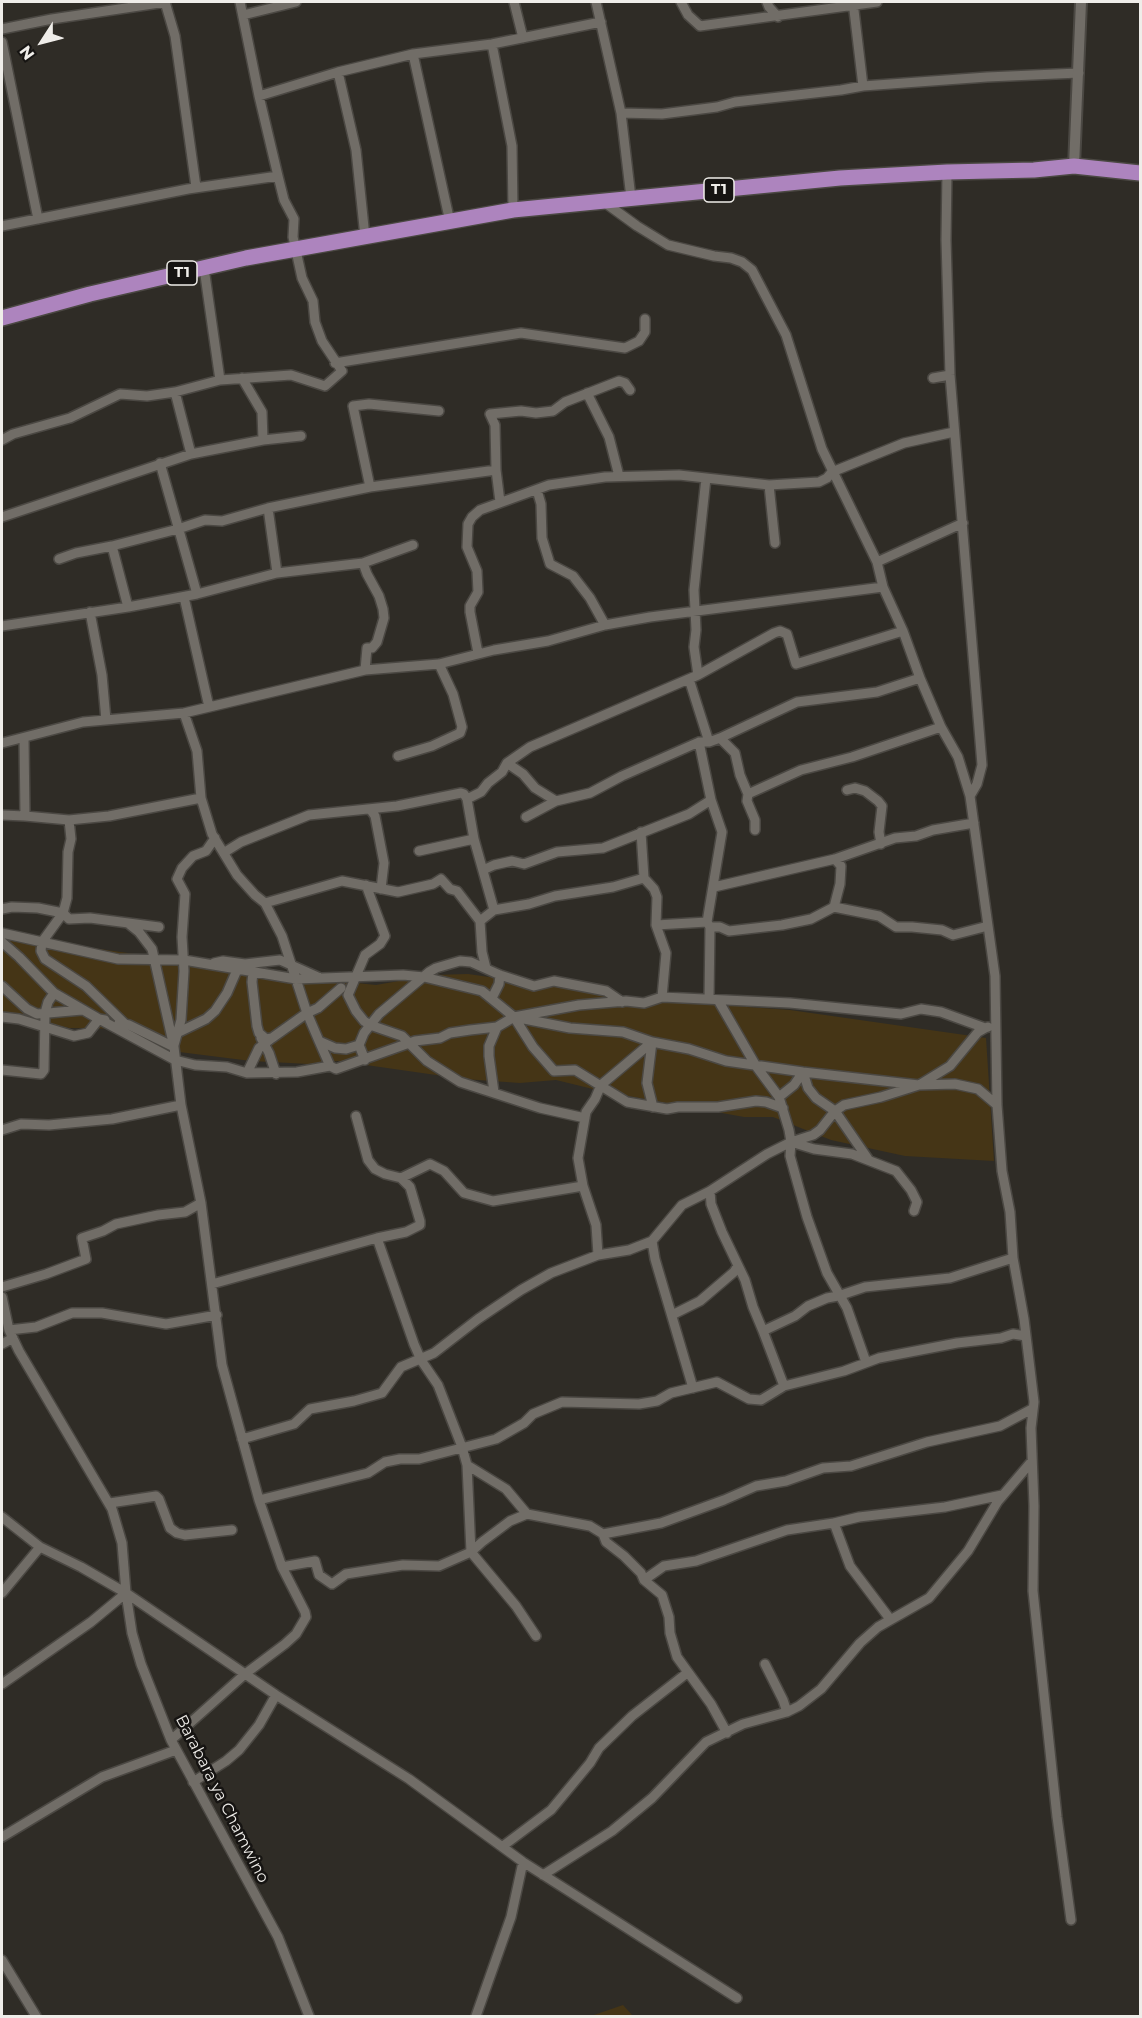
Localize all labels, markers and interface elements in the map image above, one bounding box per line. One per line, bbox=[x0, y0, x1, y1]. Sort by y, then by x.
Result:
north arrow bbox=[12, 12, 72, 72]
text: N bbox=[16, 42, 39, 64]
road number: T1 bbox=[704, 178, 734, 202]
road number: T1 bbox=[167, 261, 197, 285]
street label: Barabara ya Chamwino bbox=[171, 1712, 273, 1886]

